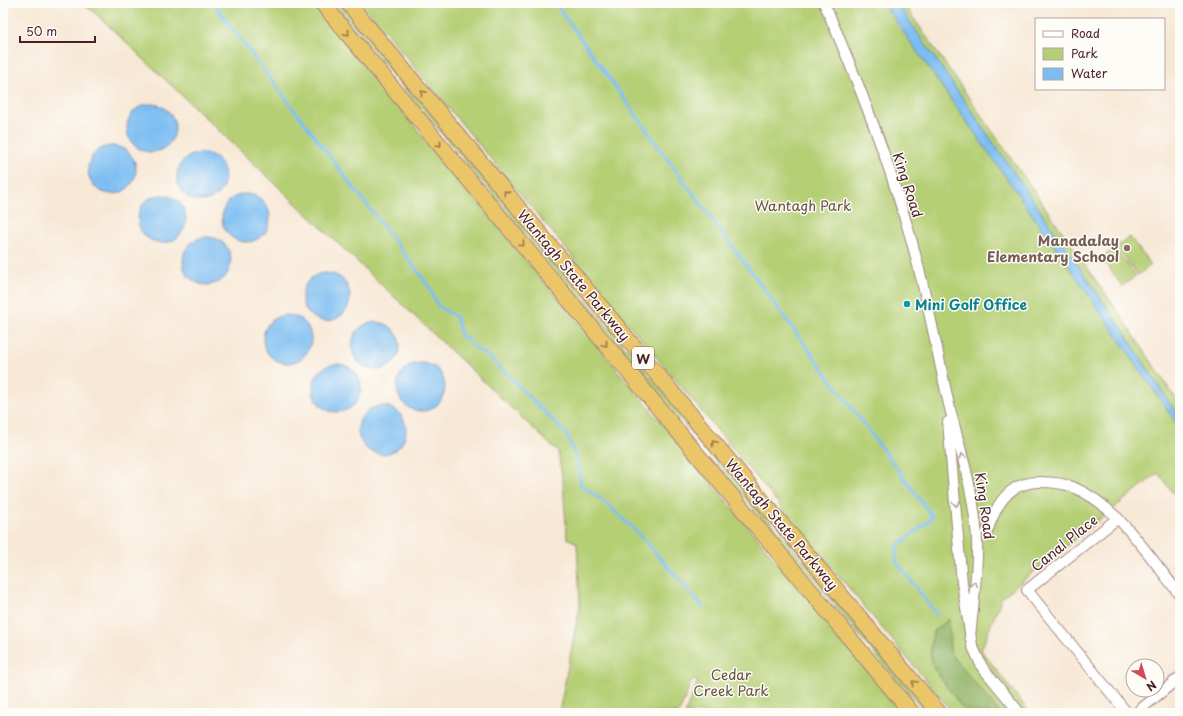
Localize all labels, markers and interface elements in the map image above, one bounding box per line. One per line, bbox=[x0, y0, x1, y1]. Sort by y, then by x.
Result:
scale bar bbox=[20, 18, 95, 44]
legend bbox=[1035, 18, 1165, 90]
text: 50 m bbox=[26, 22, 57, 40]
text: Road bbox=[1071, 24, 1100, 42]
one-way arrow bbox=[342, 28, 349, 36]
text: Park bbox=[1071, 44, 1098, 62]
text: Water bbox=[1071, 64, 1108, 82]
one-way arrow bbox=[420, 90, 427, 97]
one-way arrow bbox=[434, 139, 441, 146]
street label: King Road bbox=[888, 150, 928, 220]
one-way arrow bbox=[503, 190, 510, 197]
park label: Wantagh Park bbox=[755, 195, 852, 216]
street label: Wantagh State Parkway bbox=[513, 205, 635, 345]
place label: Manadalay Elementary School bbox=[987, 230, 1119, 267]
one-way arrow bbox=[517, 239, 524, 246]
marker: Manadalay Elementary School bbox=[1122, 243, 1132, 253]
place label: Mini Golf Office bbox=[915, 294, 1028, 315]
marker: Mini Golf Office bbox=[902, 299, 912, 309]
one-way arrow bbox=[600, 339, 607, 346]
road number: W bbox=[632, 347, 654, 369]
one-way arrow bbox=[712, 441, 719, 448]
one-way arrow bbox=[958, 452, 967, 459]
street label: Wantagh State Parkway bbox=[721, 454, 843, 594]
street label: King Road bbox=[970, 471, 1000, 541]
one-way arrow bbox=[951, 501, 960, 507]
street label: Canal Place bbox=[1026, 510, 1102, 576]
one-way arrow bbox=[970, 581, 979, 587]
north arrow bbox=[1125, 658, 1165, 698]
park label: Cedar Creek Park bbox=[693, 664, 769, 701]
text: N bbox=[1143, 677, 1160, 696]
one-way arrow bbox=[911, 680, 918, 688]

